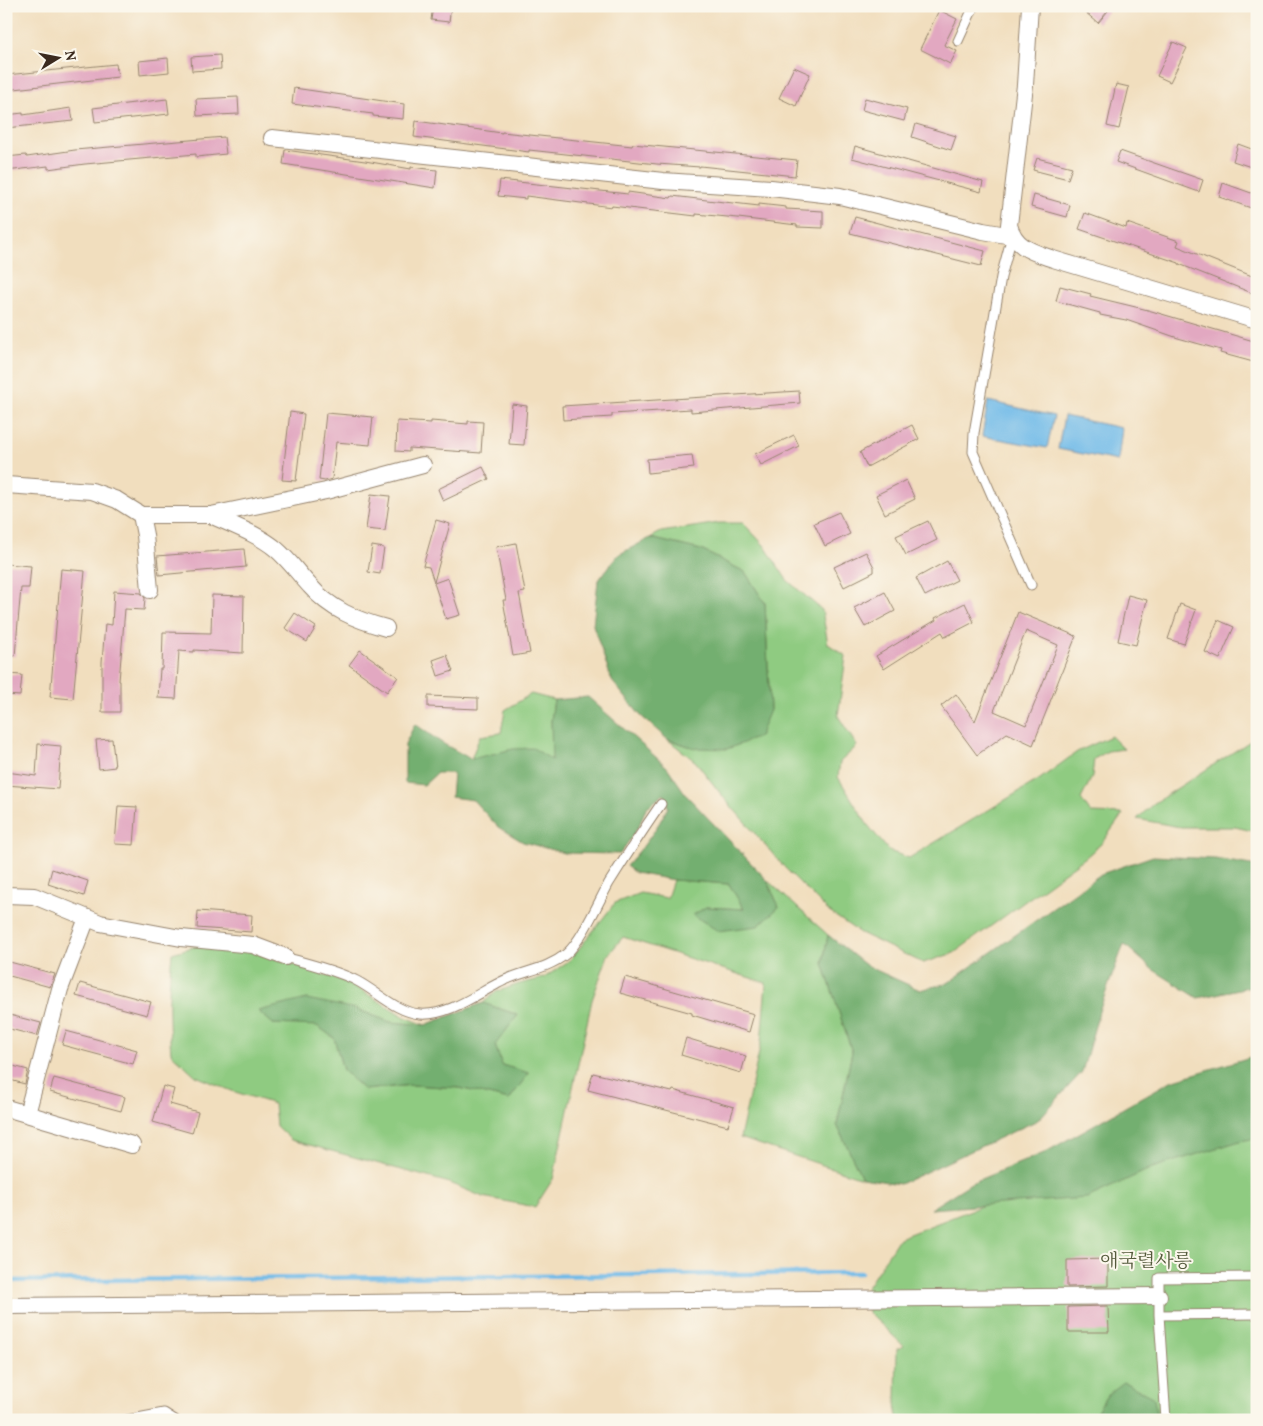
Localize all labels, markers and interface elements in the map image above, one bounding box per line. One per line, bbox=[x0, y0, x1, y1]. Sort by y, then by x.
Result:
north arrow bbox=[32, 32, 82, 82]
text: N bbox=[59, 49, 80, 63]
park label: 애국렬사릉 bbox=[1100, 1249, 1192, 1275]

